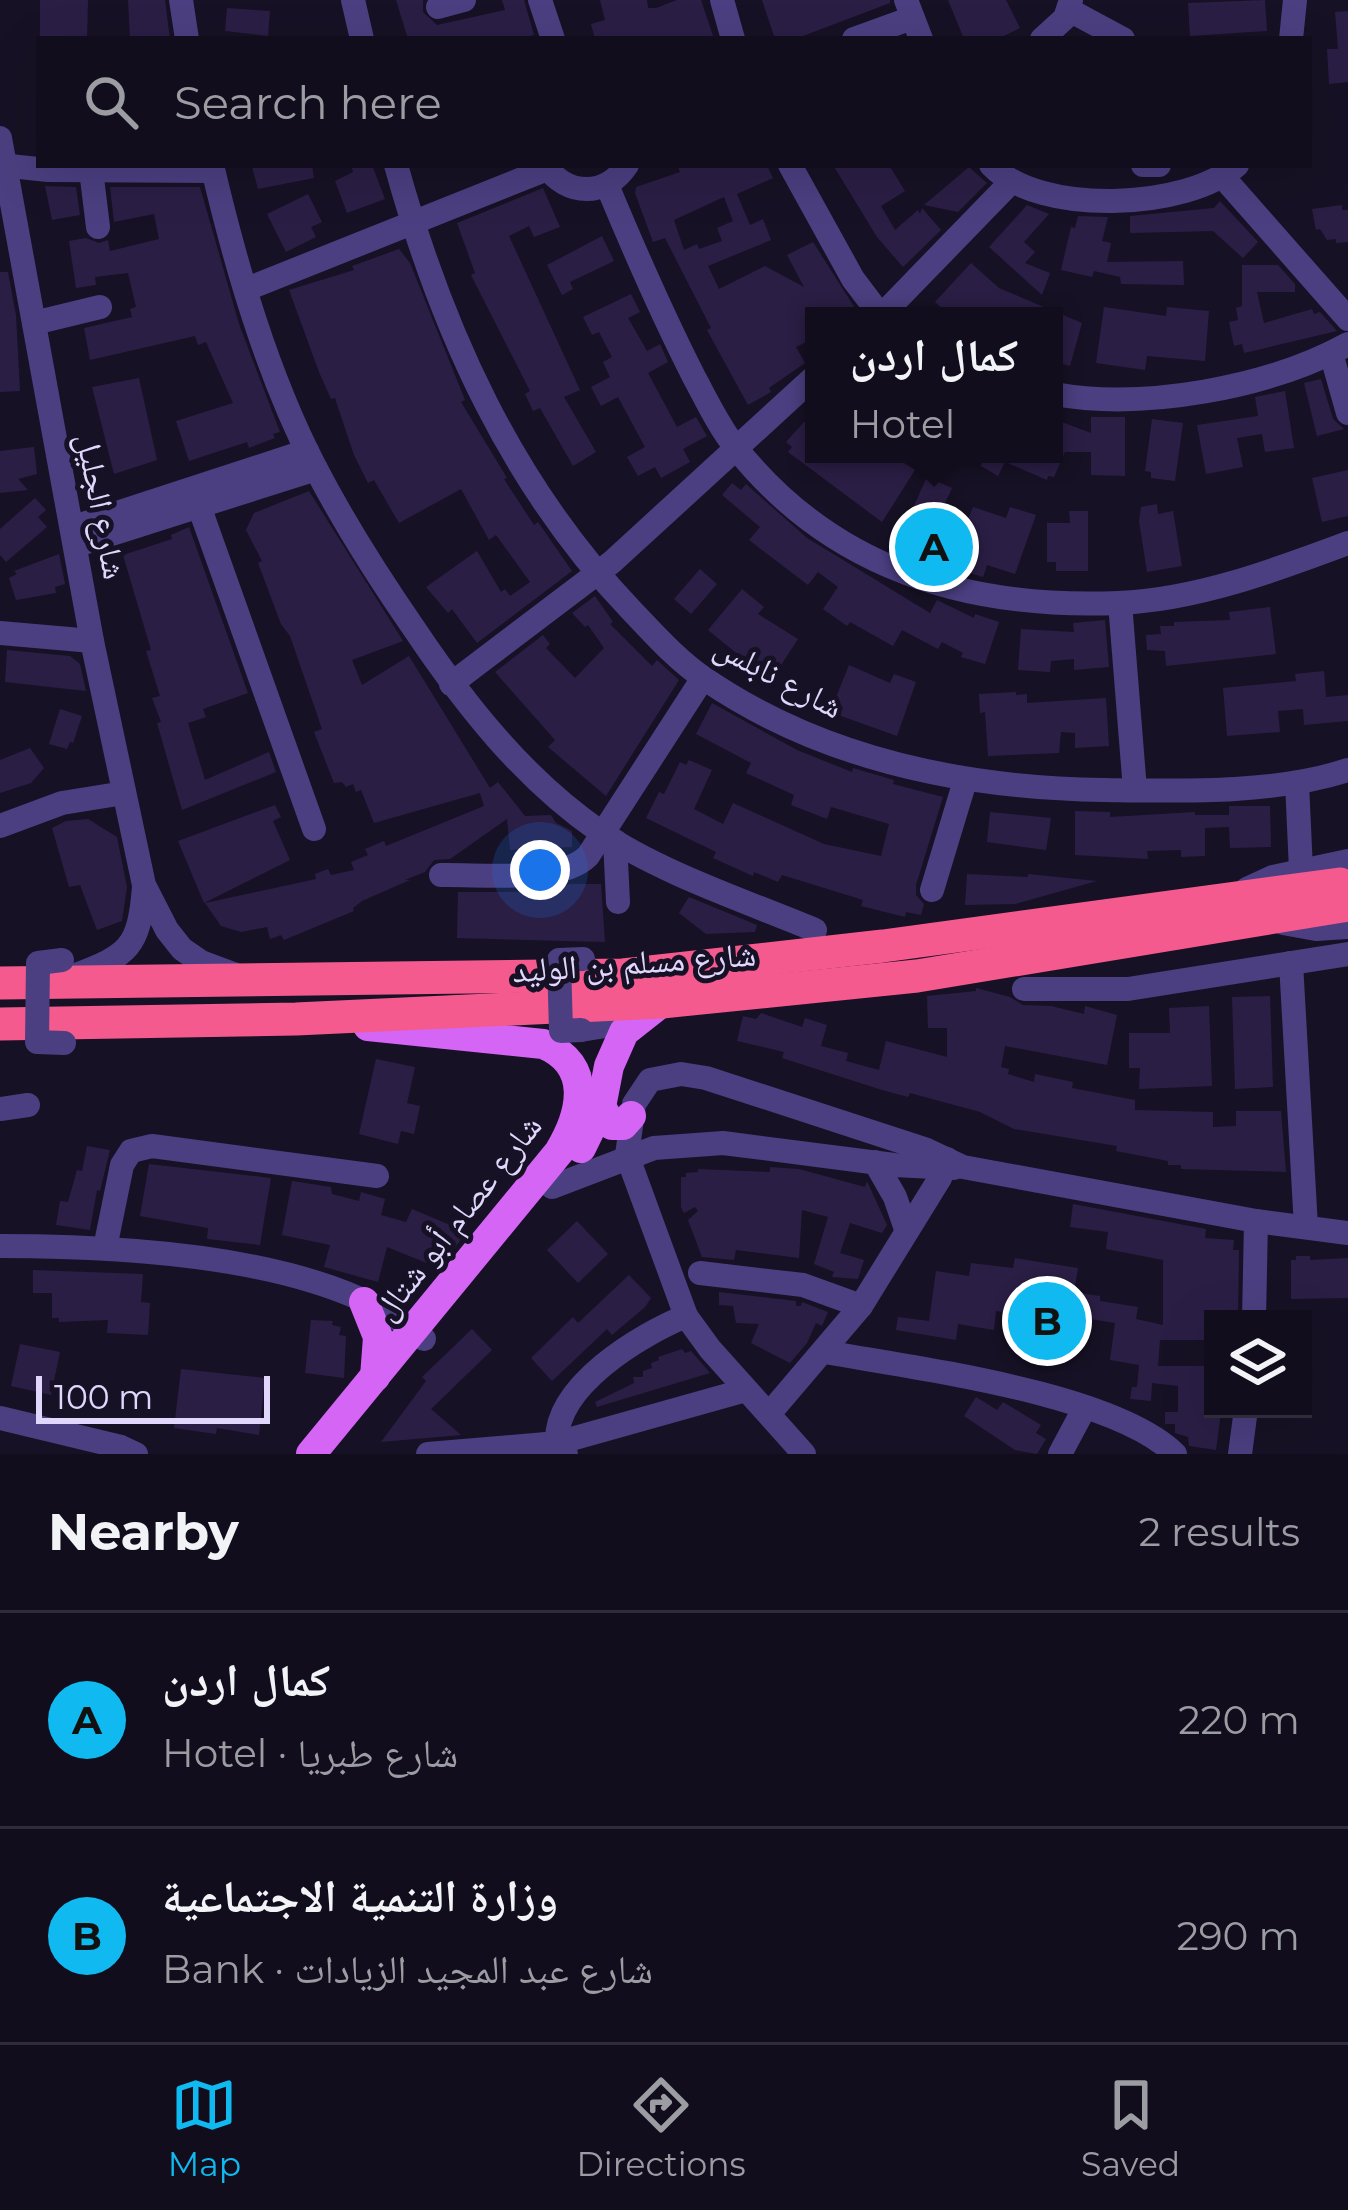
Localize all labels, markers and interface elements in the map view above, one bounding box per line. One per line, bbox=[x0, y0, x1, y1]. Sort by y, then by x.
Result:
search box bbox=[36, 36, 1312, 168]
icon: search bbox=[78, 69, 144, 135]
text: Search here bbox=[174, 75, 442, 130]
popup bbox=[805, 307, 1063, 463]
text: كمال اردن bbox=[850, 327, 1018, 382]
text: Hotel bbox=[850, 400, 955, 448]
street label: شارع الجليل bbox=[67, 430, 136, 582]
pin: A bbox=[895, 502, 973, 592]
street label: شارع نابلس bbox=[708, 626, 850, 727]
your location bbox=[510, 840, 570, 900]
street label: شارع مسلم بن الوليد bbox=[511, 934, 757, 993]
street label: شارع عصام أبو شتال bbox=[364, 1106, 551, 1329]
pin: B bbox=[1008, 1276, 1086, 1366]
map controls bbox=[1204, 1310, 1312, 1418]
button: layers bbox=[1204, 1310, 1312, 1418]
scale bar bbox=[36, 1370, 270, 1423]
text: 100 m bbox=[54, 1377, 153, 1417]
text: Nearby bbox=[48, 1501, 239, 1563]
text: 2 results bbox=[1139, 1508, 1300, 1556]
text: كمال اردن bbox=[162, 1652, 330, 1707]
text: A bbox=[72, 1696, 102, 1744]
text: 220 m bbox=[1178, 1696, 1300, 1744]
text: Hotel · شارع طبريا bbox=[162, 1729, 458, 1777]
text: وزارة التنمية الاجتماعية bbox=[162, 1868, 558, 1923]
text: B bbox=[72, 1912, 102, 1960]
text: 290 m bbox=[1177, 1912, 1300, 1960]
text: Bank · شارع عبد المجيد الزيادات bbox=[162, 1945, 653, 1993]
tab: Map bbox=[168, 2072, 241, 2184]
tab: Directions bbox=[577, 2072, 746, 2184]
tab: Saved bbox=[1081, 2072, 1180, 2184]

